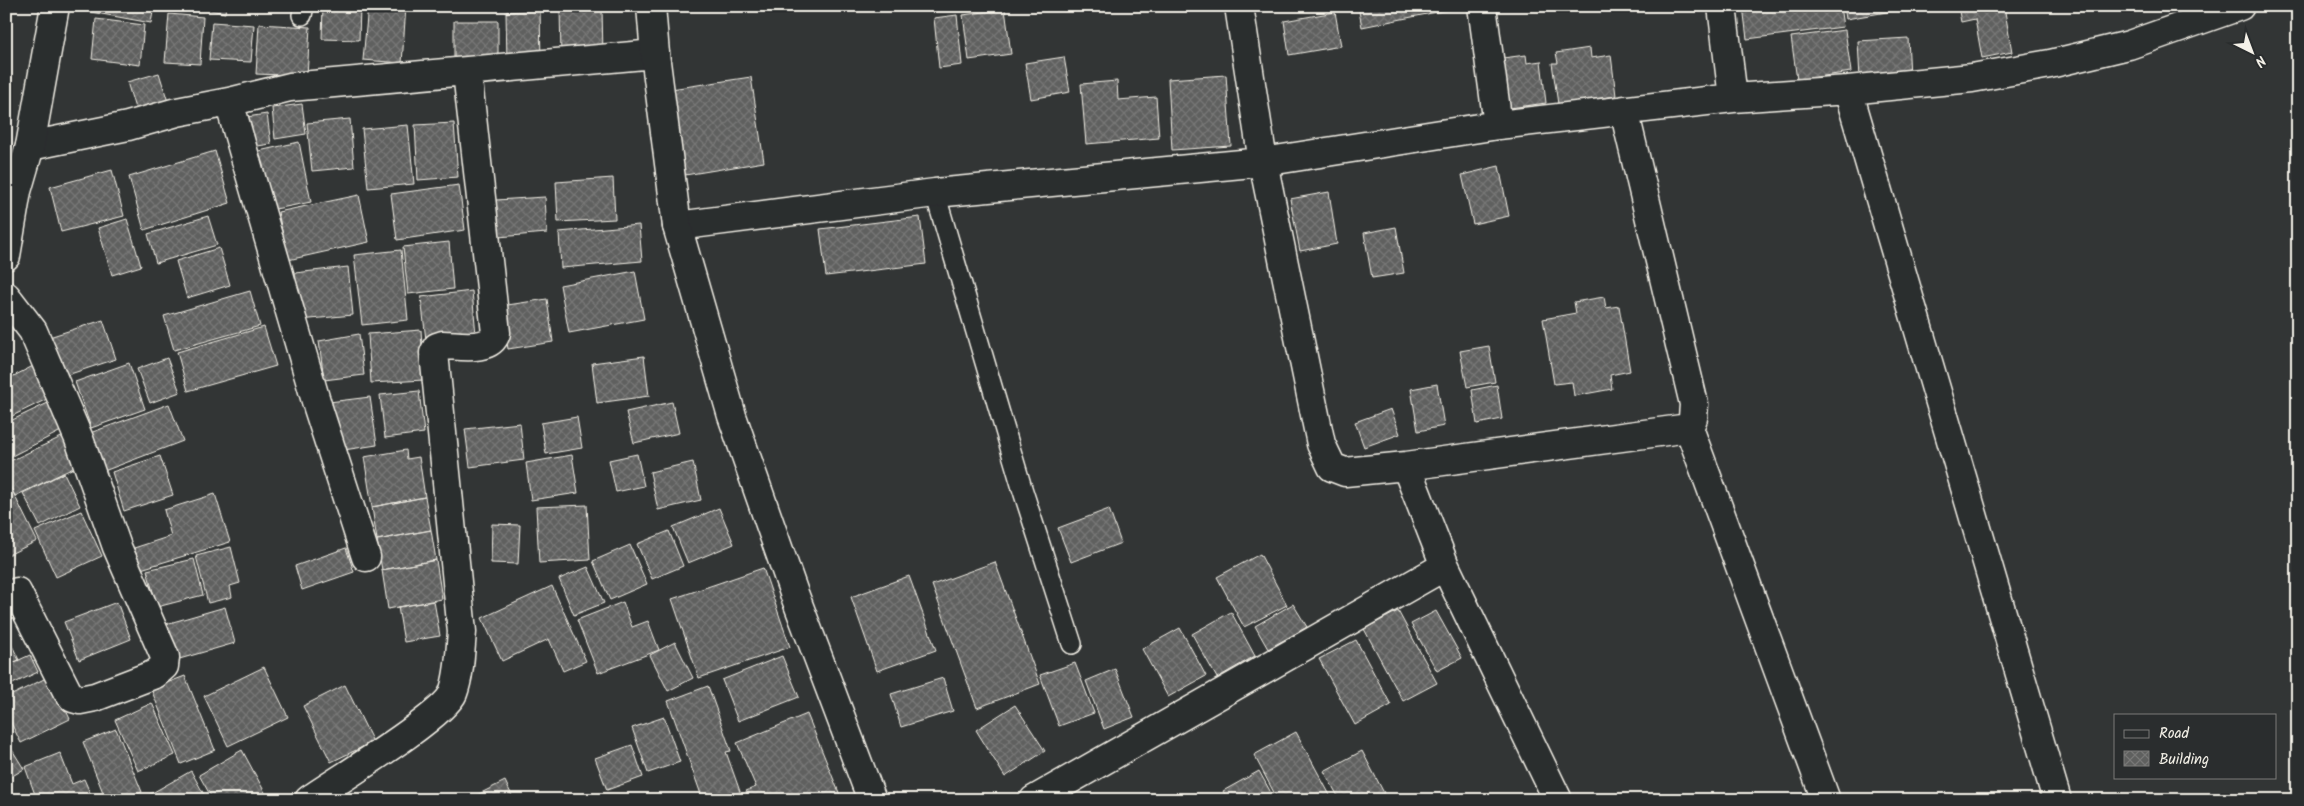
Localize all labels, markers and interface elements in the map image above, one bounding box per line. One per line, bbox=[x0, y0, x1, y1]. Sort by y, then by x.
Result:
north arrow bbox=[2226, 28, 2276, 78]
text: N bbox=[2249, 50, 2271, 72]
legend bbox=[2114, 714, 2276, 778]
text: Road bbox=[2159, 722, 2190, 746]
text: Building bbox=[2159, 748, 2209, 772]

